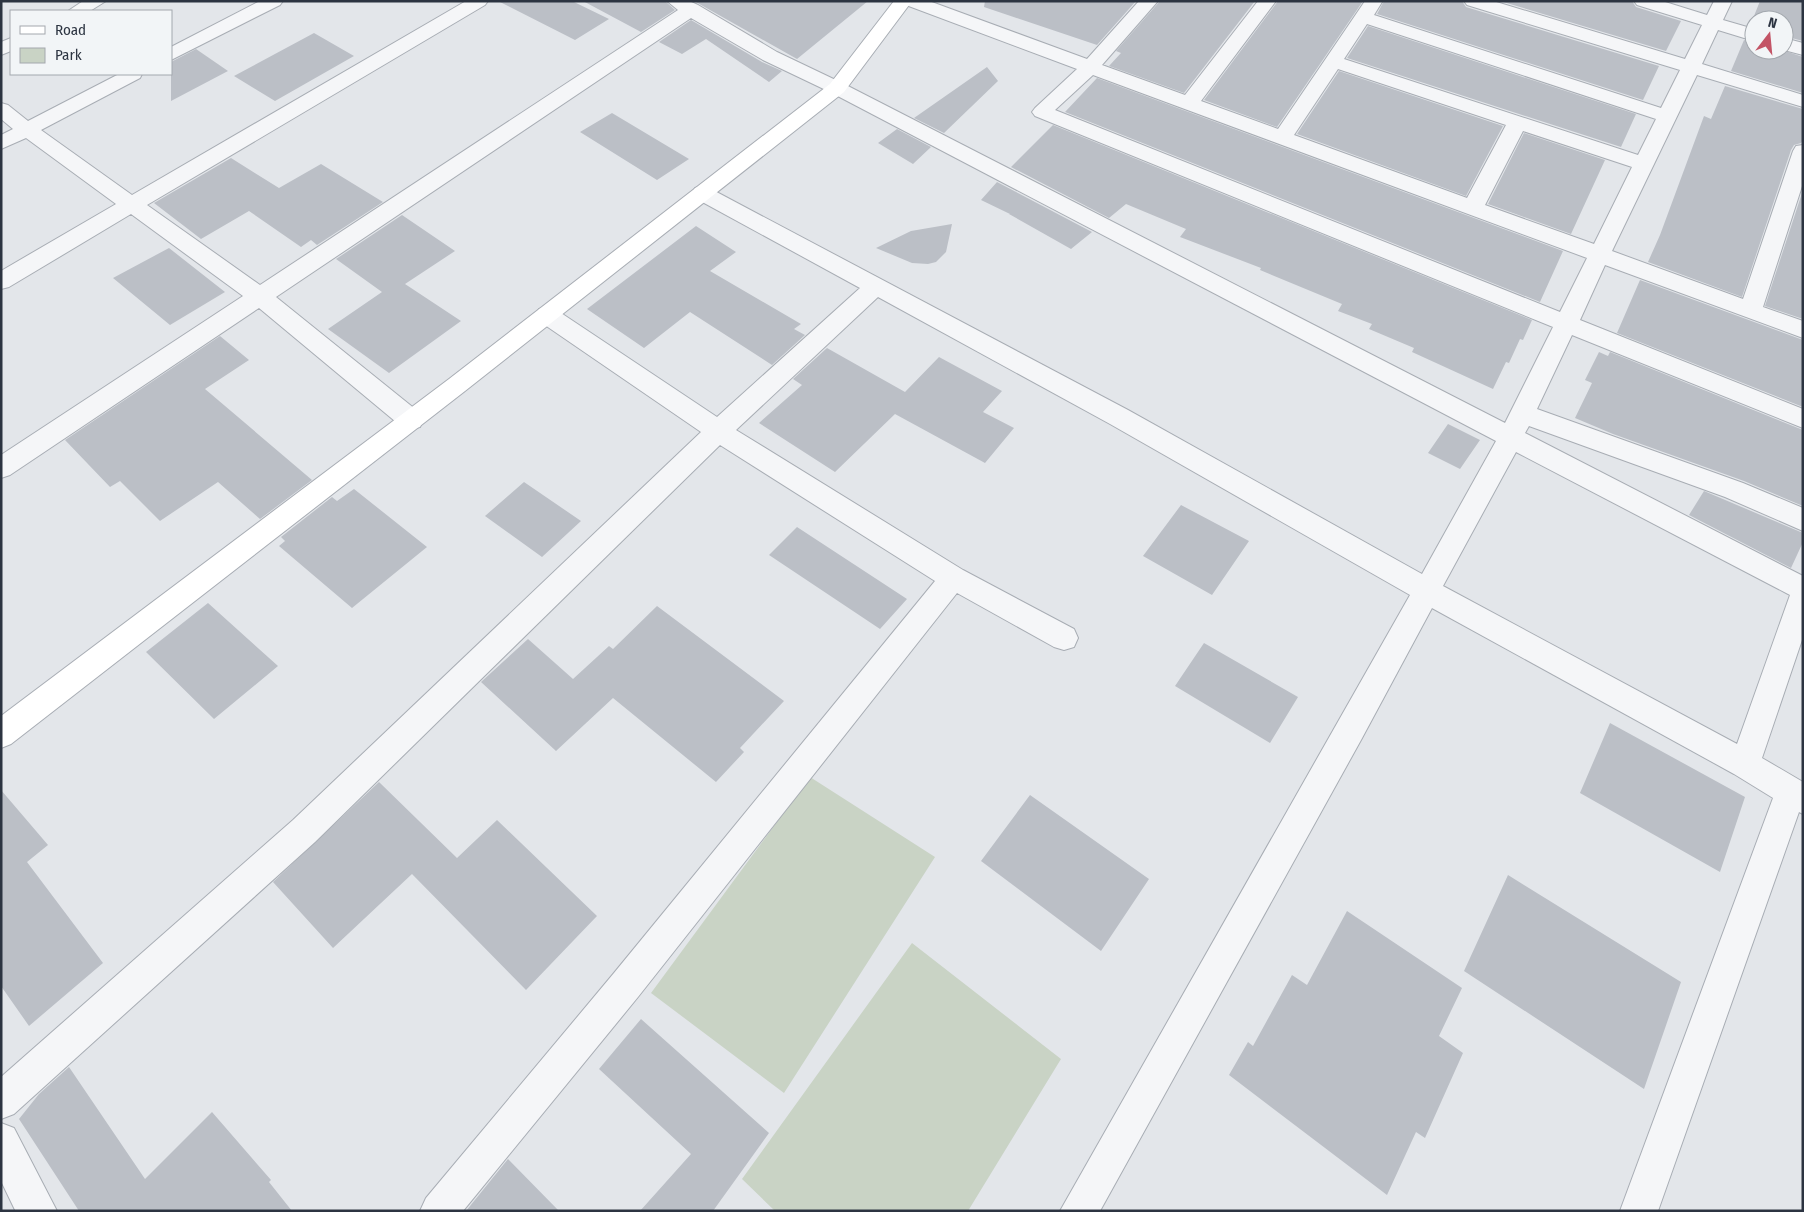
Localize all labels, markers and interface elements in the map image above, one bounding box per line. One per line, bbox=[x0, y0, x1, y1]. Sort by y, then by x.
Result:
legend bbox=[10, 10, 172, 75]
north arrow bbox=[1744, 10, 1794, 60]
text: N bbox=[1766, 14, 1779, 32]
text: Road bbox=[55, 21, 86, 39]
text: Park bbox=[55, 46, 82, 64]

